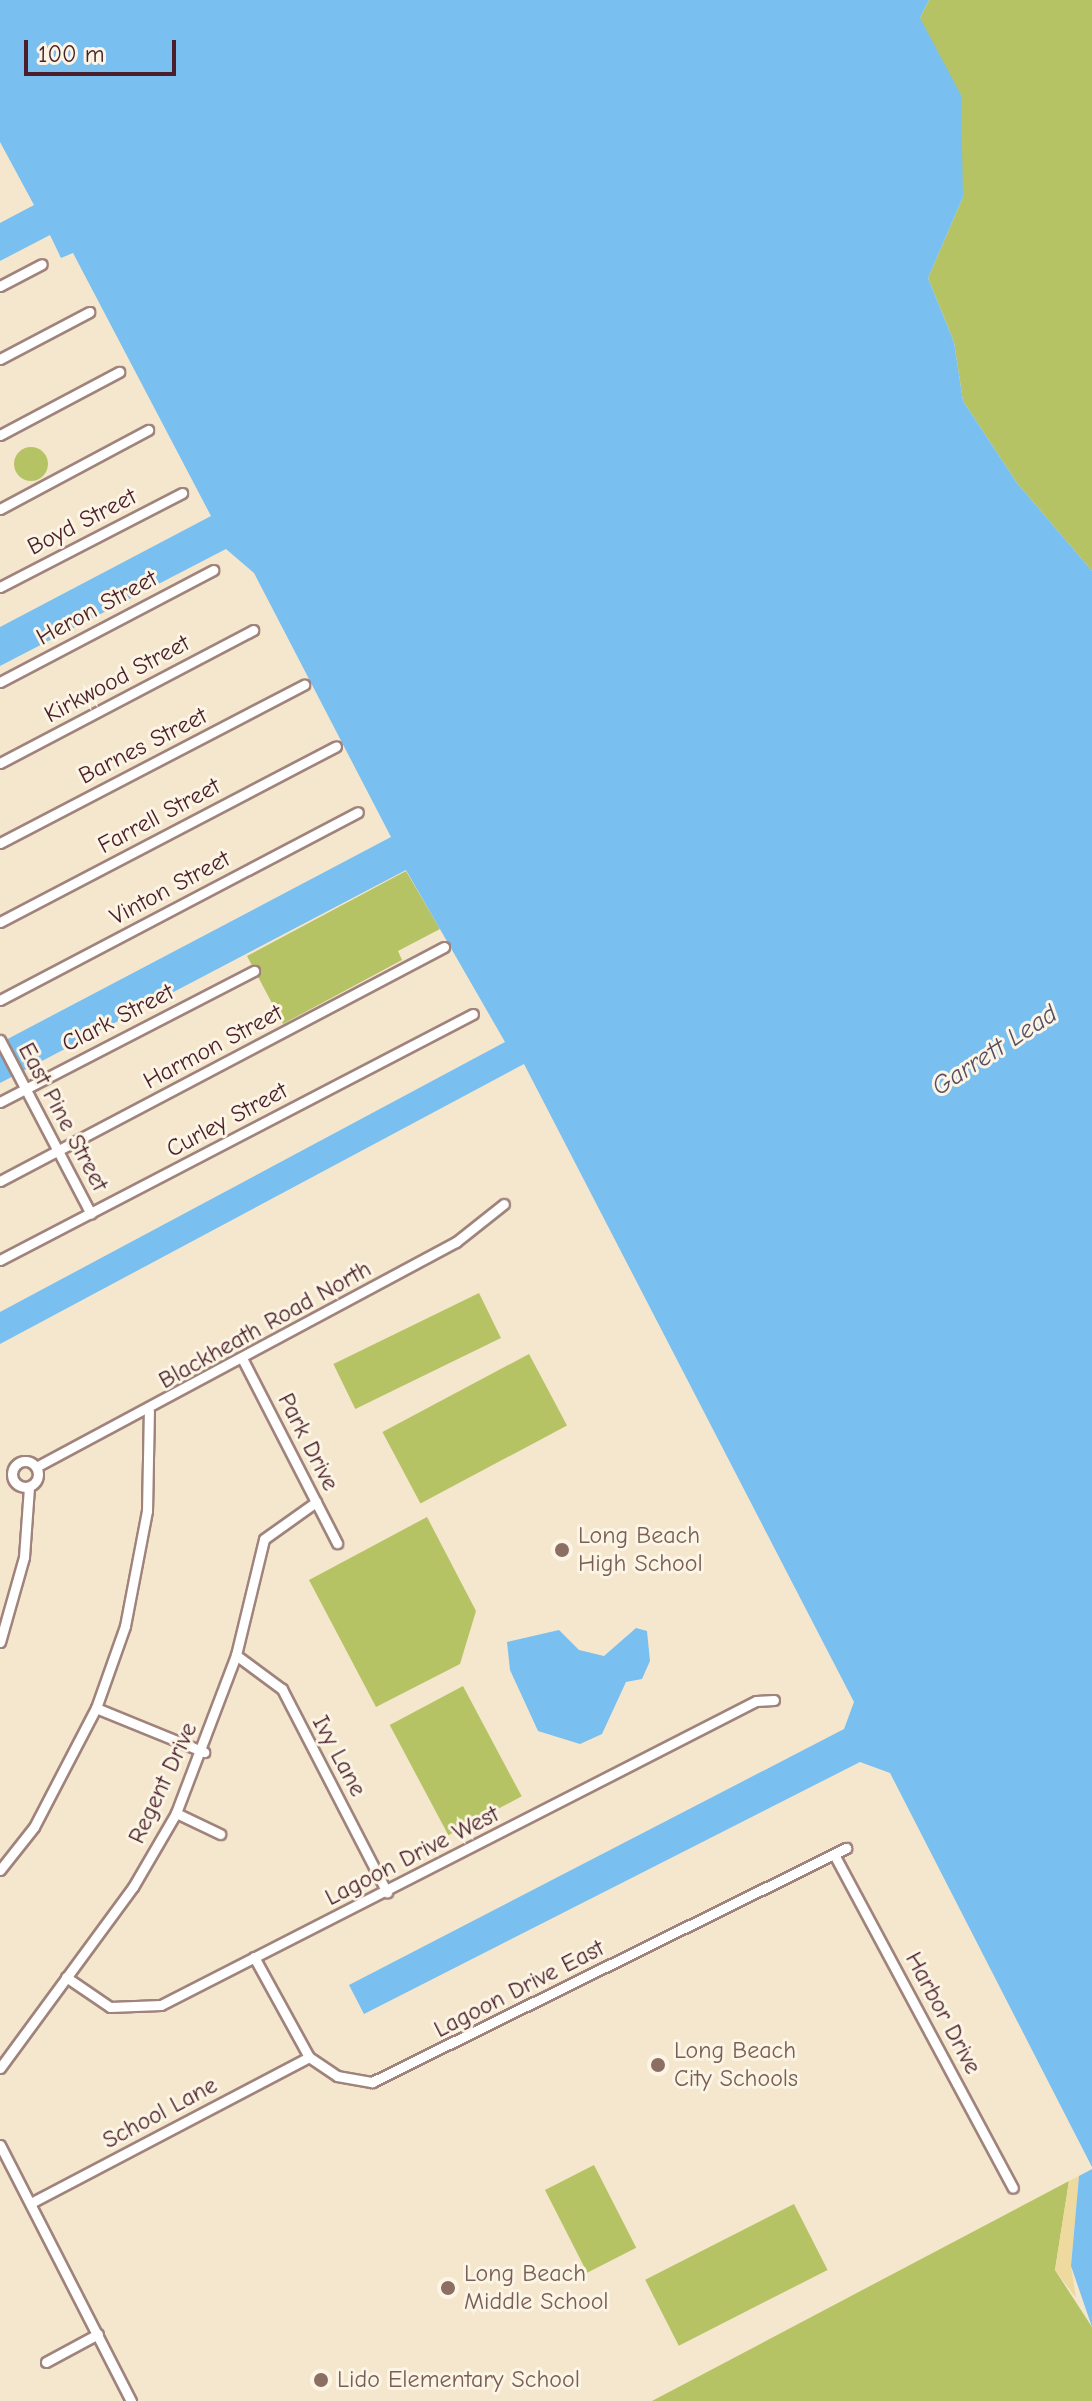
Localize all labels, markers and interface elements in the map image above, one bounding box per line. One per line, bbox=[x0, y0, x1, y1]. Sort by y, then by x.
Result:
scale bar bbox=[28, 24, 180, 74]
text: 100 m bbox=[38, 40, 105, 68]
street label: Boyd Street bbox=[23, 482, 141, 562]
street label: Heron Street bbox=[32, 564, 162, 652]
street label: Kirkwood Street bbox=[40, 629, 194, 729]
street label: Barnes Street bbox=[74, 701, 212, 791]
street label: Farrell Street bbox=[93, 772, 225, 860]
street label: Vinton Street bbox=[105, 844, 235, 932]
street label: Clark Street bbox=[57, 978, 179, 1058]
street label: Harmon Street bbox=[139, 998, 287, 1096]
water label: Garrett Lead bbox=[927, 999, 1063, 1103]
street label: East Pine Street bbox=[12, 1038, 114, 1196]
street label: Curley Street bbox=[162, 1076, 292, 1164]
street label: Blackheath Road North bbox=[154, 1255, 376, 1395]
street label: Park Drive bbox=[271, 1388, 345, 1496]
place label: Long Beach High School bbox=[578, 1522, 703, 1578]
marker: Long Beach High School bbox=[553, 1541, 571, 1559]
street label: Ivy Lane bbox=[306, 1711, 372, 1801]
street label: Regent Drive bbox=[122, 1718, 204, 1848]
street label: Lagoon Drive West bbox=[320, 1800, 504, 1912]
street label: Lagoon Drive East bbox=[429, 1934, 609, 2044]
street label: Harbor Drive bbox=[899, 1947, 987, 2079]
place label: Long Beach City Schools bbox=[674, 2037, 798, 2093]
marker: Long Beach City Schools bbox=[649, 2056, 667, 2074]
street label: School Lane bbox=[98, 2071, 222, 2155]
place label: Long Beach Middle School bbox=[464, 2260, 609, 2316]
marker: Long Beach Middle School bbox=[439, 2279, 457, 2297]
place label: Lido Elementary School bbox=[337, 2366, 580, 2394]
marker: Lido Elementary School bbox=[312, 2371, 330, 2389]

